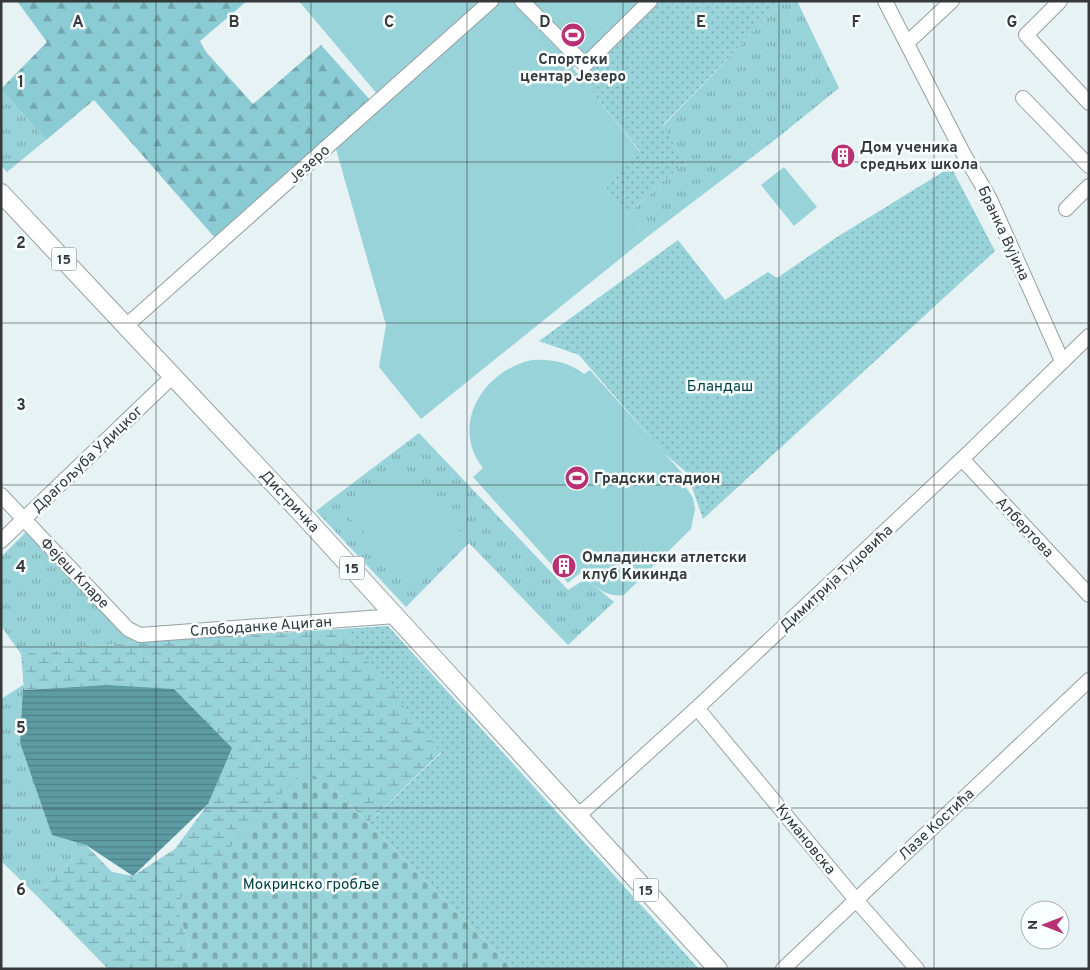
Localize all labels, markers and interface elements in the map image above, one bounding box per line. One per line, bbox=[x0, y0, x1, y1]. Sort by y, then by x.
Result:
text: A bbox=[72, 13, 84, 33]
text: B bbox=[228, 13, 240, 33]
text: C bbox=[384, 13, 394, 33]
text: D bbox=[539, 13, 551, 33]
text: E bbox=[696, 13, 706, 33]
text: F bbox=[851, 13, 861, 33]
text: G bbox=[1007, 13, 1017, 33]
sports icon: Спортски центар Језеро bbox=[560, 22, 586, 48]
place label: Спортски центар Језеро bbox=[520, 51, 626, 87]
text: 1 bbox=[18, 73, 24, 93]
place label: Дом ученика средњих школа bbox=[860, 139, 978, 175]
street label: Језеро bbox=[285, 142, 335, 189]
building icon: Дом ученика средњих школа bbox=[830, 143, 856, 169]
street label: Бранка Вујина bbox=[972, 183, 1033, 284]
text: 2 bbox=[16, 234, 26, 254]
road number: 15 bbox=[52, 248, 76, 270]
park label: Бландаш bbox=[687, 378, 753, 397]
text: 3 bbox=[16, 396, 26, 416]
street label: Драгољуба Удицког bbox=[29, 402, 147, 518]
sports icon: Градски стадион bbox=[564, 465, 590, 491]
street label: Дистричка bbox=[255, 467, 323, 537]
place label: Градски стадион bbox=[594, 470, 720, 489]
street label: Албертова bbox=[991, 494, 1057, 562]
street label: Димитрија Туцовића bbox=[776, 522, 898, 637]
street label: Фејеш Кларе bbox=[35, 535, 113, 614]
place label: Омладински атлетски клуб Кикинда bbox=[582, 549, 747, 585]
building icon: Омладински атлетски клуб Кикинда bbox=[551, 553, 577, 579]
road number: 15 bbox=[340, 556, 364, 580]
text: 4 bbox=[16, 558, 26, 578]
street label: Слободанке Ациган bbox=[189, 613, 333, 642]
text: 5 bbox=[16, 719, 26, 739]
street label: Лазе Костића bbox=[895, 785, 979, 865]
street label: Кумановска bbox=[771, 801, 839, 879]
park label: Мокринско гробље bbox=[243, 876, 379, 895]
road number: 15 bbox=[634, 878, 658, 902]
text: 6 bbox=[16, 881, 26, 901]
north arrow bbox=[1020, 900, 1070, 950]
text: N bbox=[1025, 920, 1042, 930]

